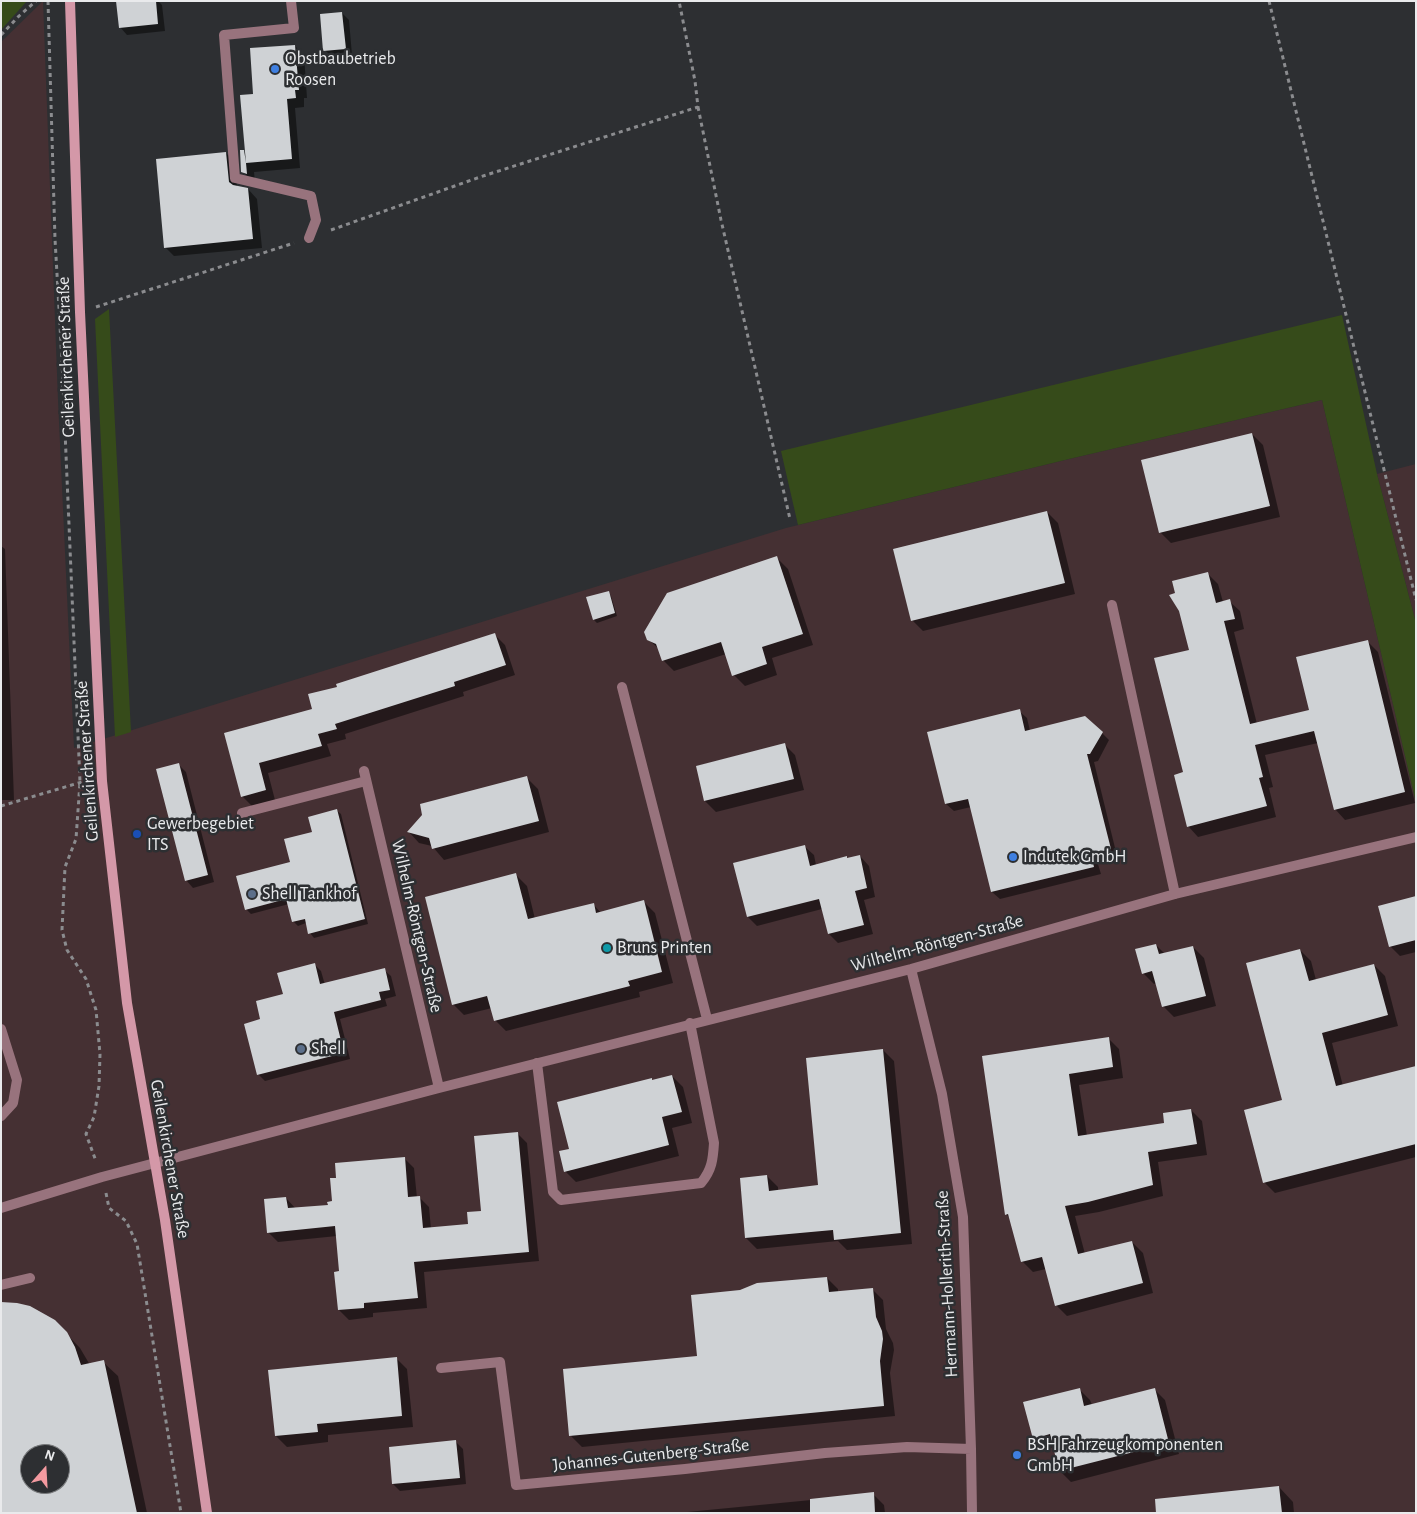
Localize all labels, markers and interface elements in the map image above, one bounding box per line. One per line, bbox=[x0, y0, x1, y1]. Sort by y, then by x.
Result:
place label: Obstbaubetrieb Roosen bbox=[285, 48, 396, 90]
marker: Obstbaubetrieb Roosen bbox=[269, 63, 281, 75]
street label: Geilenkirchener Straße bbox=[52, 276, 80, 438]
street label: Geilenkirchener Straße bbox=[71, 680, 103, 842]
place label: Gewerbegebiet ITS bbox=[147, 813, 254, 856]
marker: Gewerbegebiet ITS bbox=[131, 828, 143, 840]
street label: Wilhelm-Röntgen-Straße bbox=[387, 837, 447, 1015]
place label: Indutek GmbH bbox=[1023, 846, 1126, 868]
marker: Indutek GmbH bbox=[1007, 851, 1019, 863]
place label: Shell Tankhof bbox=[262, 883, 356, 905]
marker: Shell Tankhof bbox=[246, 888, 258, 900]
street label: Wilhelm-Röntgen-Straße bbox=[849, 910, 1025, 976]
place label: Bruns Printen bbox=[617, 937, 712, 959]
marker: Bruns Printen bbox=[601, 942, 613, 954]
place label: Shell bbox=[311, 1038, 346, 1060]
marker: Shell bbox=[295, 1043, 307, 1055]
street label: Geilenkirchener Straße bbox=[145, 1078, 195, 1240]
street label: Hermann-Hollerith-Straße bbox=[931, 1190, 963, 1378]
street label: Johannes-Gutenberg-Straße bbox=[552, 1434, 750, 1476]
place label: BSH Fahrzeugkomponenten GmbH bbox=[1027, 1434, 1223, 1476]
north arrow bbox=[20, 1444, 70, 1494]
text: N bbox=[43, 1448, 56, 1464]
marker: BSH Fahrzeugkomponenten GmbH bbox=[1011, 1449, 1023, 1461]

